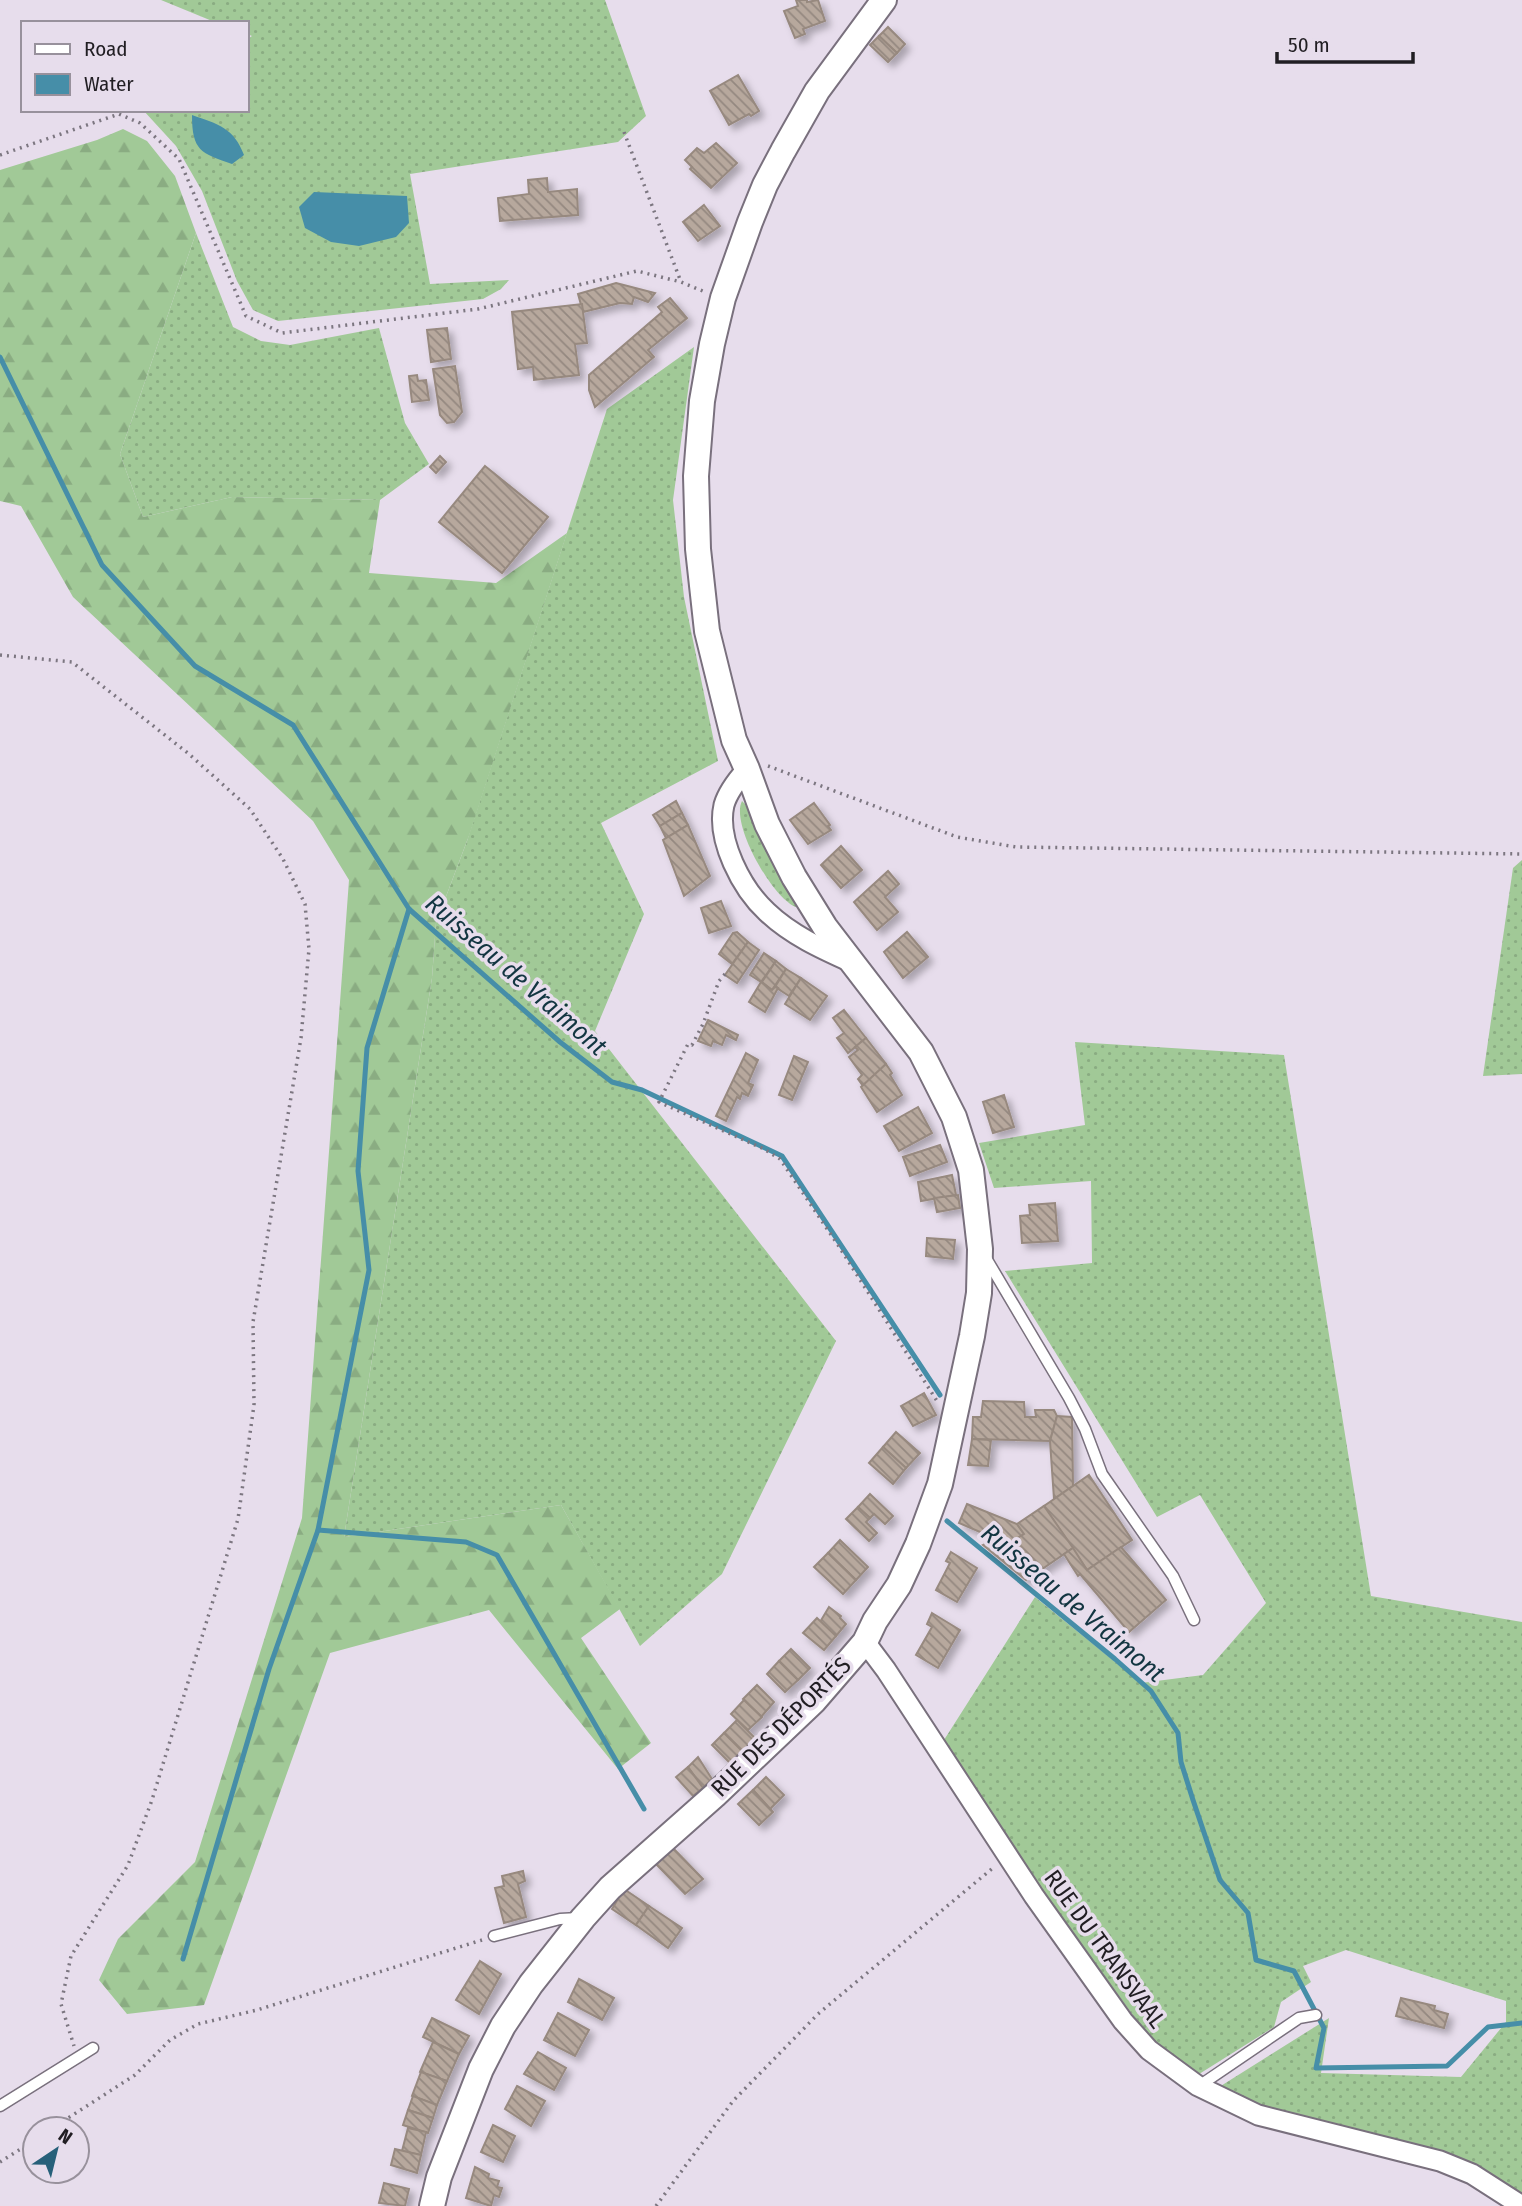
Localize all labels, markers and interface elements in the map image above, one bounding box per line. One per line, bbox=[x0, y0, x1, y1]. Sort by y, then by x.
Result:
legend bbox=[21, 21, 248, 112]
scale bar bbox=[1277, 21, 1414, 65]
text: 50 m bbox=[1288, 32, 1330, 58]
text: Road bbox=[84, 36, 128, 62]
text: Water bbox=[84, 71, 134, 97]
water label: Ruisseau de Vraimont bbox=[419, 888, 613, 1062]
water label: Ruisseau de Vraimont bbox=[975, 1517, 1171, 1689]
street label: RUE DES DÉPORTÉS bbox=[705, 1651, 857, 1803]
street label: RUE DU TRANSVAAL bbox=[1038, 1865, 1172, 2034]
north arrow bbox=[21, 2115, 91, 2185]
text: N bbox=[54, 2124, 77, 2149]

